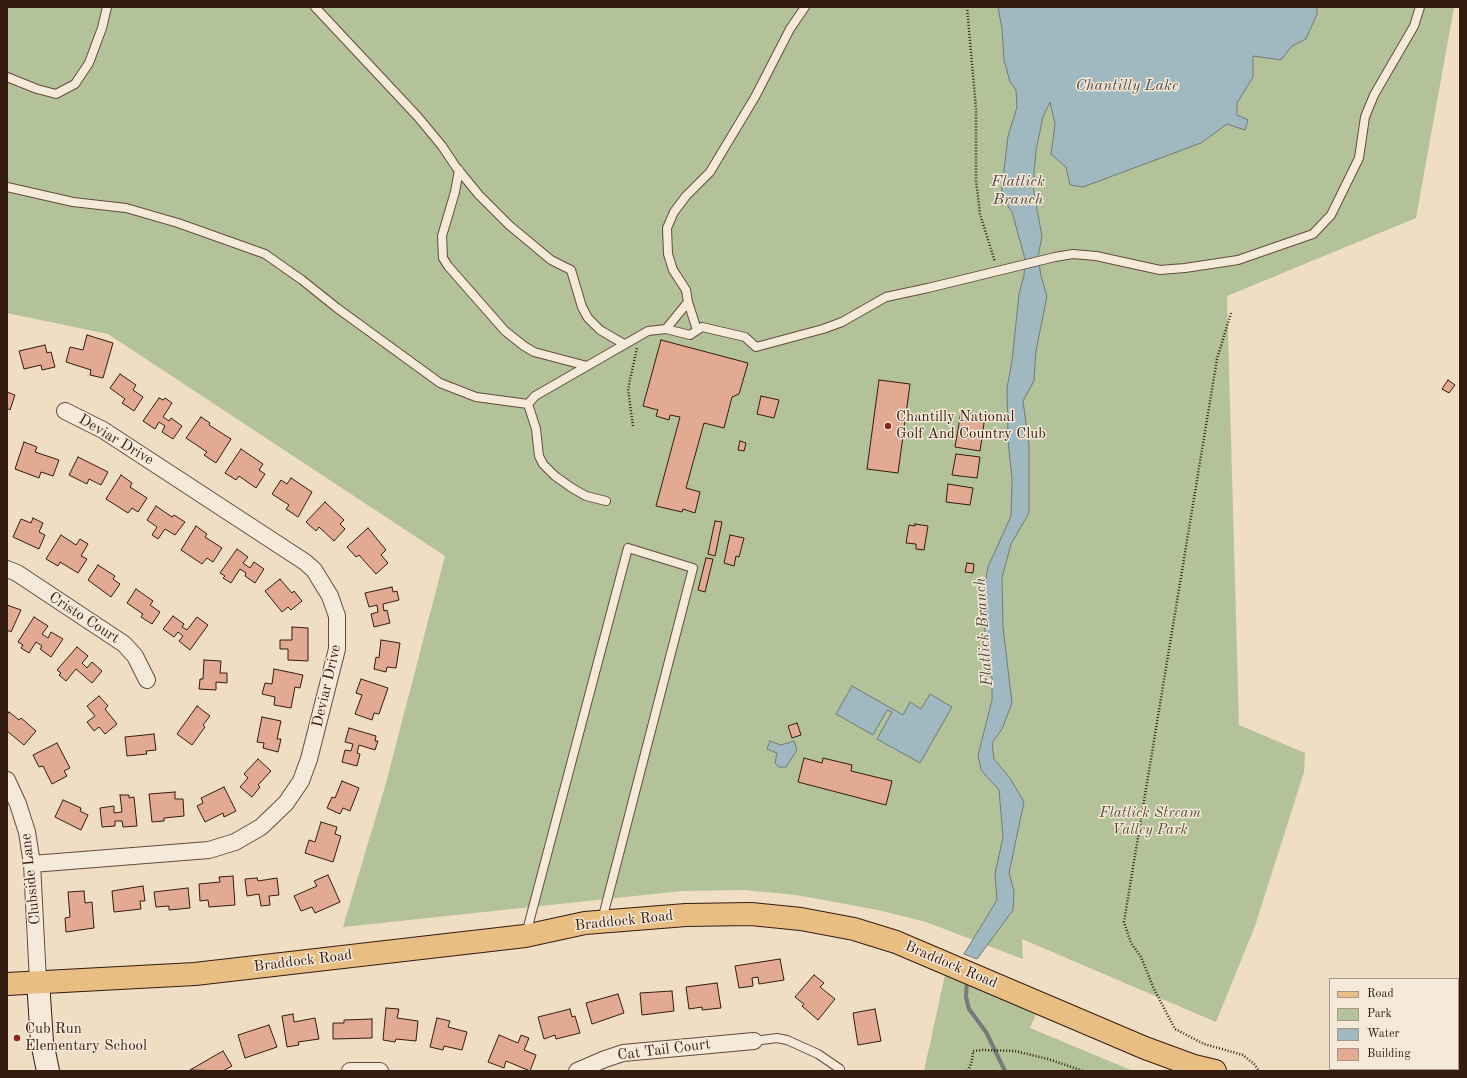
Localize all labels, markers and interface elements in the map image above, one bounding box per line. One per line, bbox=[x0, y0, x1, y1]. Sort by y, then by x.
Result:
water label: Chantilly Lake bbox=[1076, 76, 1178, 96]
water label: Flatlick Branch bbox=[991, 172, 1045, 210]
place label: Chantilly National Golf And Country Club bbox=[896, 408, 1046, 443]
street label: Deviar Drive bbox=[75, 411, 157, 469]
marker: Chantilly National Golf And Country Club bbox=[883, 421, 893, 431]
water label: Flatlick Branch bbox=[971, 577, 997, 687]
street label: Cristo Court bbox=[45, 589, 123, 647]
street label: Deviar Drive bbox=[309, 643, 345, 729]
park label: Flatlick Stream Valley Park bbox=[1099, 804, 1201, 839]
street label: Clubside Lane bbox=[17, 832, 45, 926]
street label: Braddock Road bbox=[574, 907, 674, 935]
street label: Braddock Road bbox=[902, 937, 1000, 993]
street label: Braddock Road bbox=[253, 946, 353, 976]
legend bbox=[1329, 978, 1459, 1070]
text: Road bbox=[1367, 988, 1394, 1000]
text: Park bbox=[1367, 1008, 1392, 1020]
place label: Cub Run Elementary School bbox=[25, 1020, 147, 1055]
text: Water bbox=[1367, 1028, 1399, 1040]
marker: Cub Run Elementary School bbox=[12, 1033, 22, 1043]
street label: Cat Tail Court bbox=[617, 1035, 711, 1065]
text: Building bbox=[1367, 1048, 1411, 1060]

